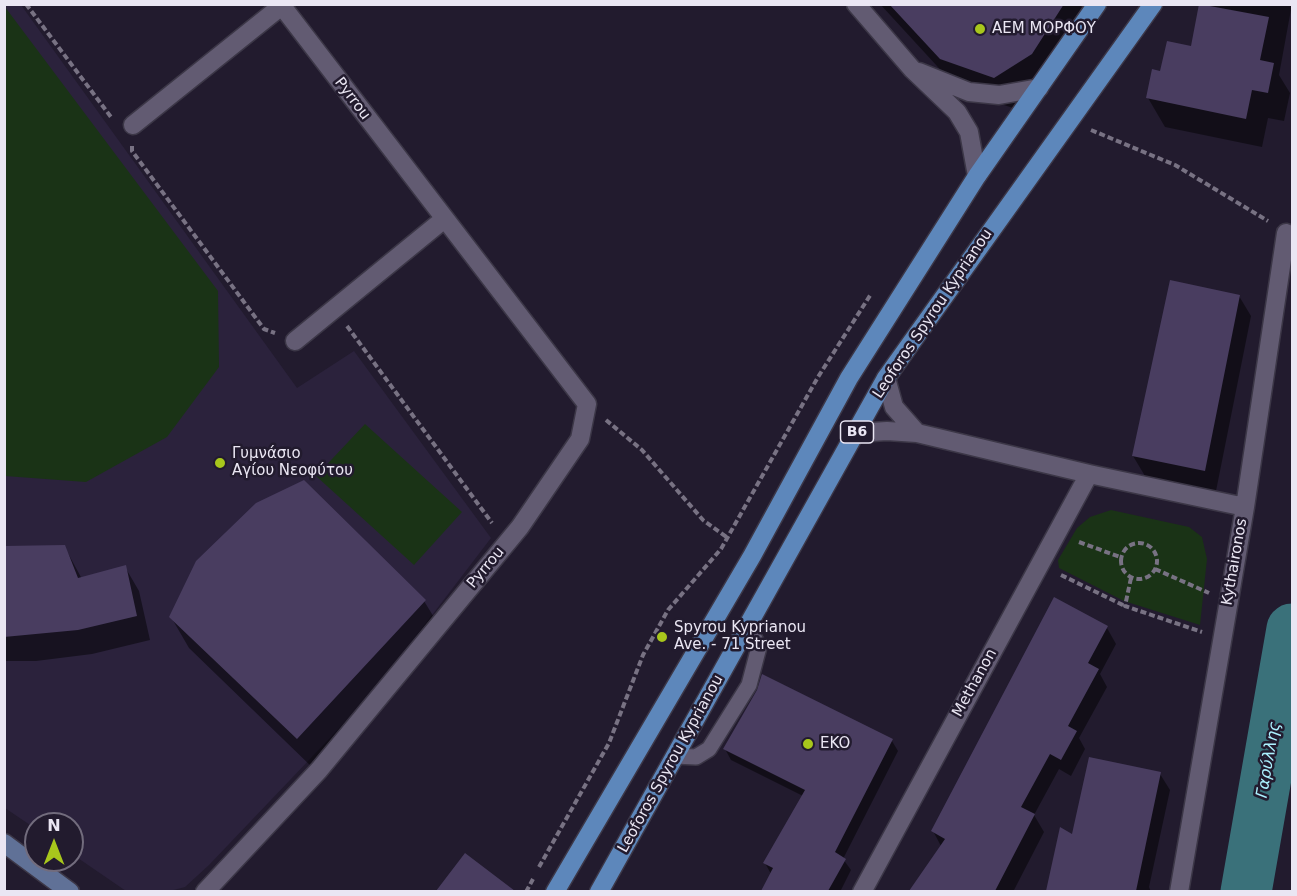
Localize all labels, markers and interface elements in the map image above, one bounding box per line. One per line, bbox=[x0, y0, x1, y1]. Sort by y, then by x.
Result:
place label: ΑΕΜ ΜΟΡΦΟΥ bbox=[992, 20, 1096, 38]
marker: ΑΕΜ ΜΟΡΦΟΥ bbox=[973, 22, 987, 36]
street label: Pyrrou bbox=[330, 74, 374, 124]
street label: Leoforos Spyrou Kyprianou bbox=[869, 226, 997, 402]
road number: B6 bbox=[840, 421, 874, 443]
place label: Γυμνάσιο Αγίου Νεοφύτου bbox=[232, 445, 353, 480]
marker: Γυμνάσιο Αγίου Νεοφύτου bbox=[213, 456, 227, 470]
street label: Kythaironos bbox=[1219, 517, 1251, 607]
street label: Pyrrou bbox=[464, 544, 508, 592]
place label: Spyrou Kyprianou Ave. - 71 Street bbox=[674, 619, 806, 654]
marker: Spyrou Kyprianou Ave. - 71 Street bbox=[655, 630, 669, 644]
street label: Methanon bbox=[949, 646, 1001, 720]
street label: Leoforos Spyrou Kyprianou bbox=[614, 672, 728, 856]
water label: Γαρύλλης bbox=[1253, 720, 1285, 800]
place label: EKO bbox=[820, 735, 850, 753]
marker: EKO bbox=[801, 737, 815, 751]
north arrow bbox=[24, 812, 84, 872]
text: N bbox=[47, 816, 61, 835]

